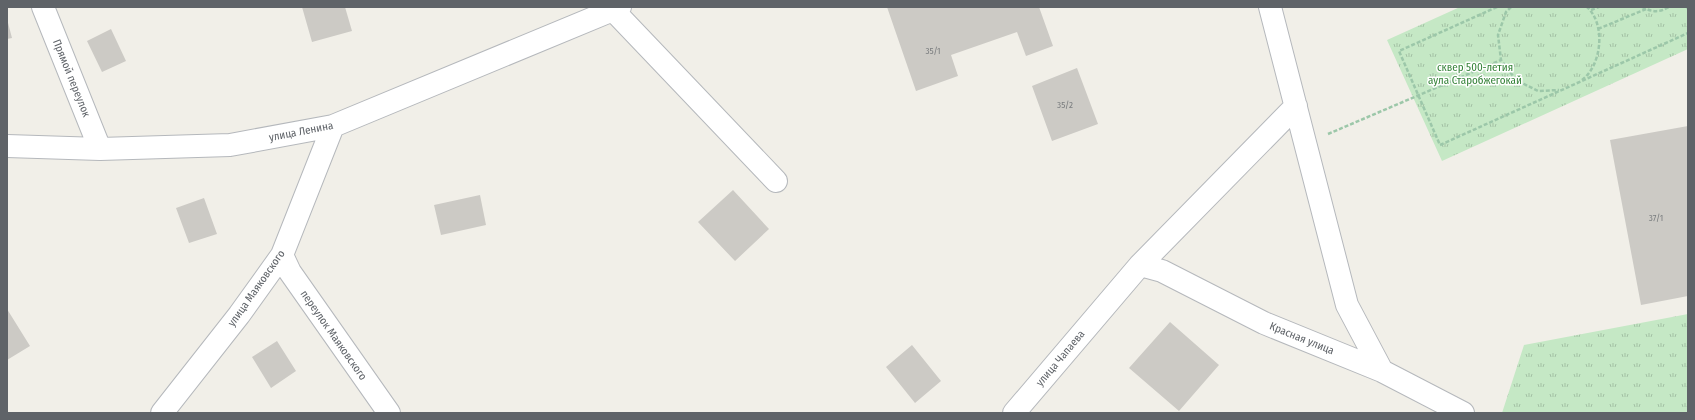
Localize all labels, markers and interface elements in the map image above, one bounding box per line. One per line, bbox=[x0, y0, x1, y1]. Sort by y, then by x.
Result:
street label: Прямой переулок bbox=[50, 37, 93, 120]
house number: 35/1 bbox=[925, 46, 941, 56]
park label: сквер 500-летия аула Старобжегокай bbox=[1428, 61, 1522, 87]
house number: 35/2 bbox=[1057, 100, 1073, 110]
street label: улица Ленина bbox=[268, 119, 334, 144]
house number: 37/1 bbox=[1649, 213, 1663, 223]
street label: улица Маяковского bbox=[225, 247, 288, 329]
street label: переулок Маяковского bbox=[298, 288, 370, 383]
street label: Красная улица bbox=[1268, 320, 1336, 357]
street label: улица Чапаева bbox=[1033, 328, 1088, 389]

